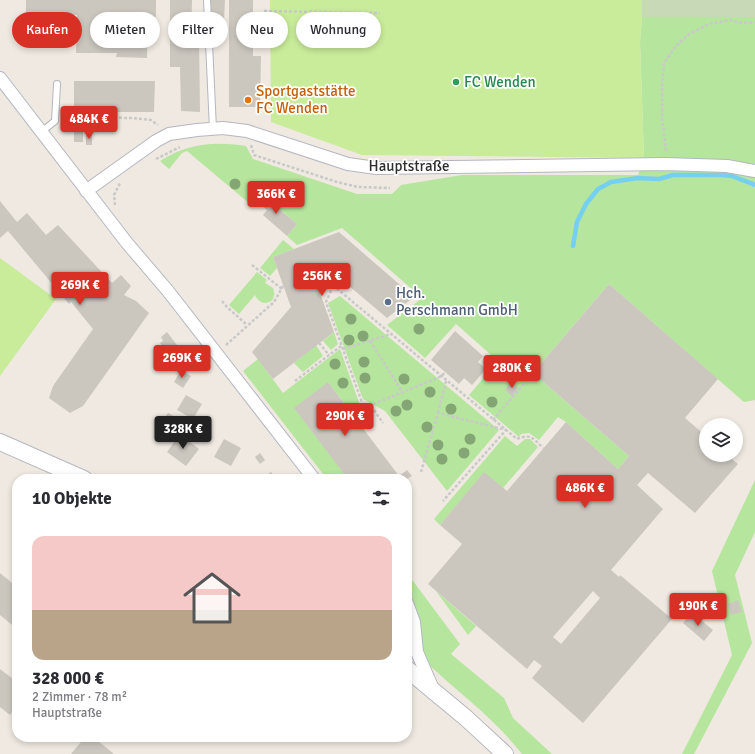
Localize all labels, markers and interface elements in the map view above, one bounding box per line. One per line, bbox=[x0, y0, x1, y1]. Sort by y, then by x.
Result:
chip: Kaufen bbox=[12, 12, 82, 48]
chip: Mieten bbox=[90, 12, 160, 48]
chip: Filter bbox=[168, 12, 228, 48]
chip: Neu bbox=[236, 12, 288, 48]
chip: Wohnung bbox=[296, 12, 381, 48]
place label: FC Wenden bbox=[464, 73, 536, 91]
marker: FC Wenden bbox=[451, 77, 461, 87]
place label: Sportgaststätte FC Wenden bbox=[256, 82, 356, 117]
marker: Sportgaststätte FC Wenden bbox=[243, 95, 253, 105]
pin: 484K € bbox=[56, 106, 122, 140]
text: 484K € bbox=[69, 111, 109, 127]
street label: Hauptstraße bbox=[369, 157, 449, 175]
pin: 366K € bbox=[243, 181, 309, 215]
text: 366K € bbox=[256, 186, 296, 202]
pin: 256K € bbox=[289, 263, 355, 297]
text: 256K € bbox=[302, 268, 342, 284]
pin: 269K € bbox=[47, 272, 113, 306]
text: 269K € bbox=[60, 277, 100, 293]
place label: Hch. Perschmann GmbH bbox=[396, 284, 518, 319]
marker: Hch. Perschmann GmbH bbox=[383, 297, 393, 307]
pin: 269K € bbox=[149, 345, 215, 379]
text: 269K € bbox=[162, 350, 202, 366]
pin: 280K € bbox=[479, 355, 545, 389]
text: 280K € bbox=[492, 360, 532, 376]
pin: 290K € bbox=[312, 403, 378, 437]
text: 290K € bbox=[325, 408, 365, 424]
pin: 328K € bbox=[150, 416, 216, 450]
map controls bbox=[699, 418, 743, 462]
button: layers bbox=[699, 418, 743, 462]
text: 328K € bbox=[163, 421, 203, 437]
pin: 486K € bbox=[552, 475, 618, 509]
text: 486K € bbox=[565, 480, 605, 496]
icon: filters bbox=[370, 487, 392, 509]
text: 10 Objekte bbox=[32, 488, 112, 509]
icon: home bbox=[176, 562, 248, 634]
pin: 190K € bbox=[665, 593, 731, 627]
text: 190K € bbox=[678, 598, 718, 614]
text: 328 000 € bbox=[32, 668, 104, 689]
text: 2 Zimmer · 78 m² bbox=[32, 689, 127, 705]
text: Hauptstraße bbox=[32, 705, 102, 721]

